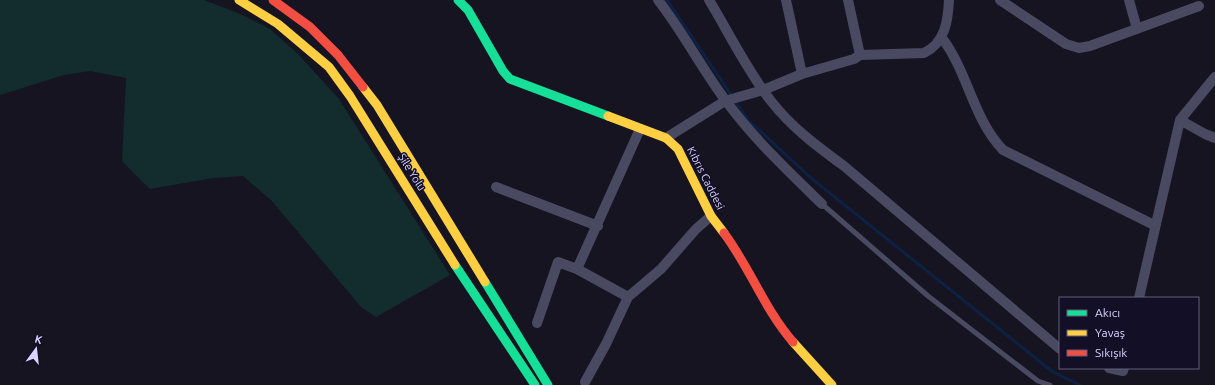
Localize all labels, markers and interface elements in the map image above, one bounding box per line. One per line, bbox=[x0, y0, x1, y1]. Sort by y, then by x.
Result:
street label: Kıbrıs Caddesi bbox=[685, 145, 727, 211]
street label: Şile Yolu bbox=[396, 151, 428, 193]
legend bbox=[1059, 297, 1199, 369]
text: Akıcı bbox=[1095, 306, 1120, 319]
text: Yavaş bbox=[1095, 326, 1125, 339]
north arrow bbox=[16, 329, 56, 369]
text: K bbox=[33, 333, 44, 346]
text: Sıkışık bbox=[1095, 346, 1127, 359]

